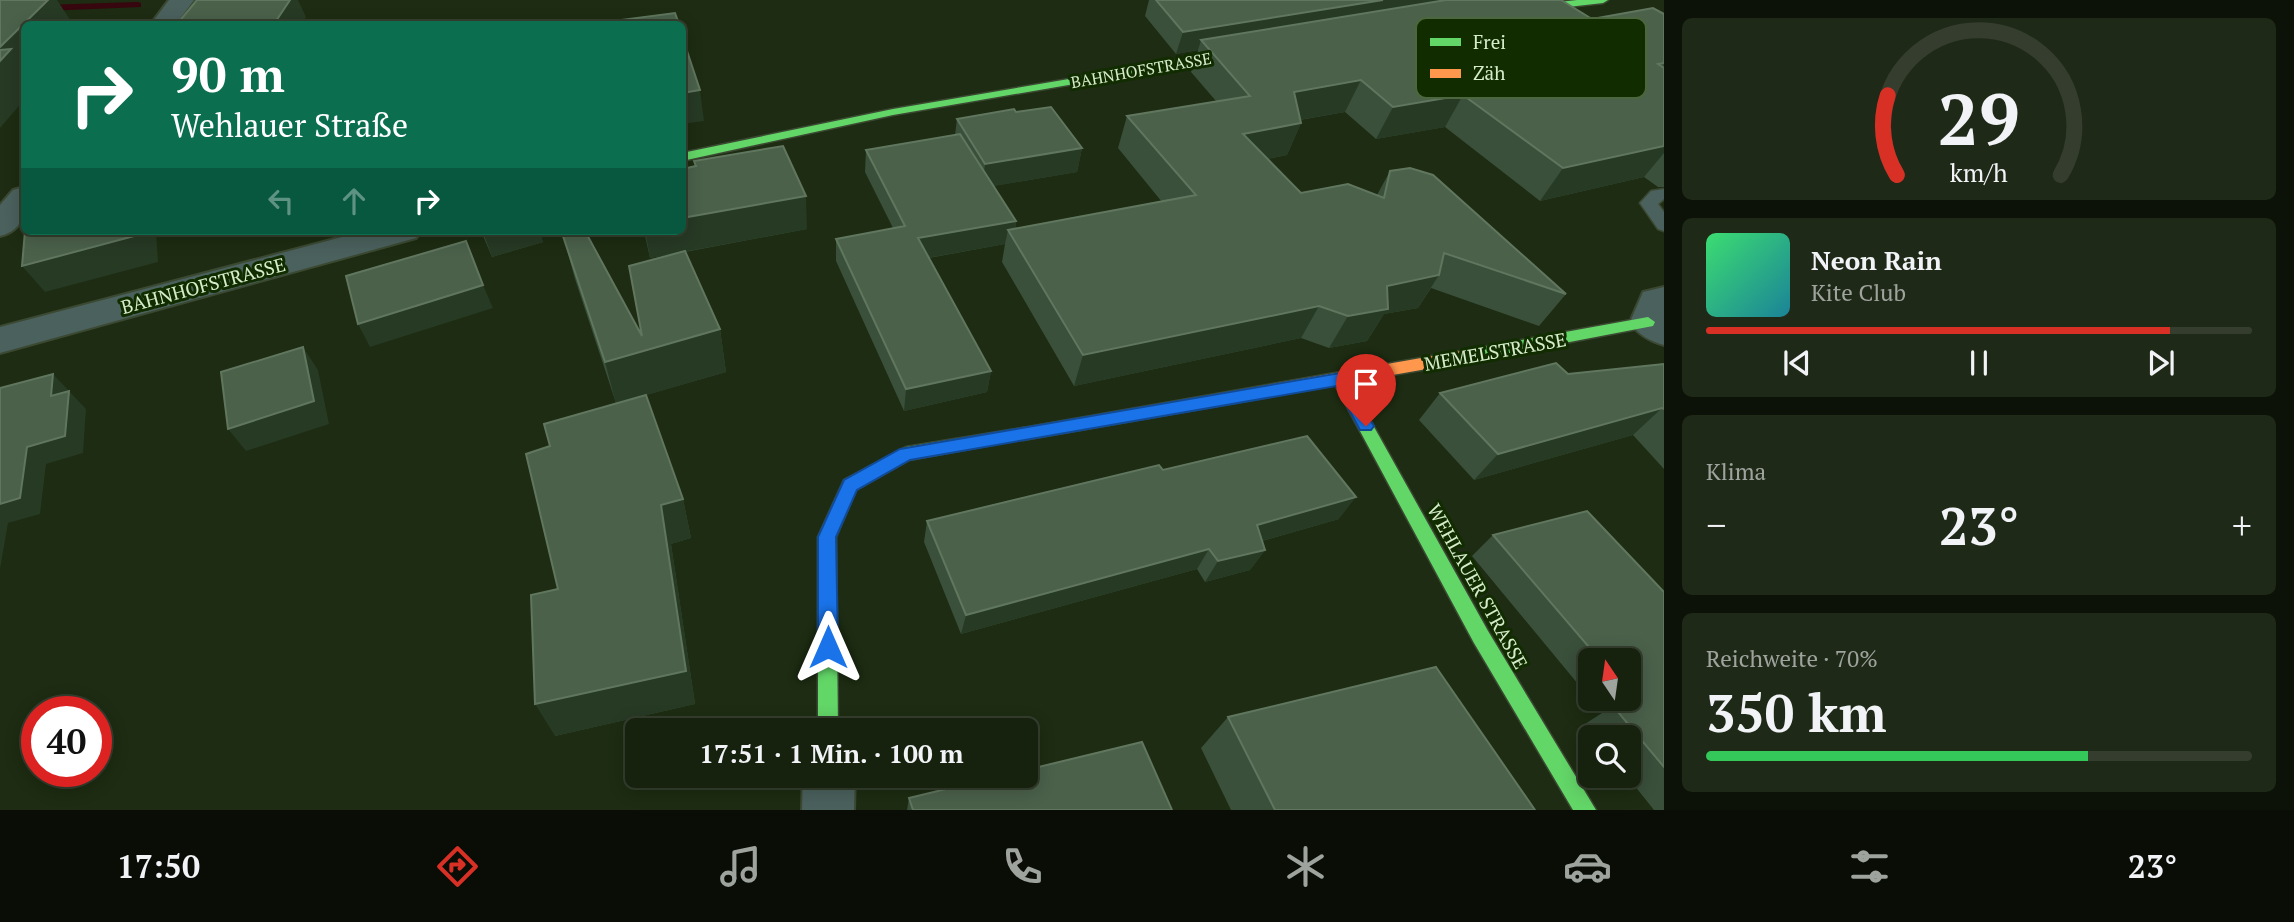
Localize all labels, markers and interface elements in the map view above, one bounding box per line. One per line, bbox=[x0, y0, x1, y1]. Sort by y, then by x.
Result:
legend bbox=[1416, 18, 1646, 98]
text: Frei bbox=[1473, 29, 1506, 54]
text: 90 m bbox=[171, 41, 285, 106]
street label: BAHNHOFSTRASSE bbox=[1069, 47, 1213, 93]
icon: right bbox=[56, 49, 147, 140]
text: Zäh bbox=[1473, 60, 1505, 85]
text: 29 bbox=[1938, 69, 2020, 166]
text: Wehlauer Straße bbox=[171, 104, 408, 146]
text: km/h bbox=[1950, 156, 2008, 189]
icon: left bbox=[262, 182, 300, 220]
icon: ahead bbox=[335, 182, 373, 220]
icon: right bbox=[408, 182, 446, 220]
text: Neon Rain bbox=[1811, 243, 1942, 277]
street label: BAHNHOFSTRASSE bbox=[118, 251, 288, 319]
text: Kite Club bbox=[1811, 277, 1906, 308]
street label: MEMELSTRASSE bbox=[1422, 326, 1568, 376]
icon: previous bbox=[1778, 344, 1816, 382]
icon: pause bbox=[1960, 344, 1998, 382]
icon: next bbox=[2142, 344, 2180, 382]
pin bbox=[1336, 354, 1396, 426]
icon: arrive bbox=[1347, 365, 1385, 403]
text: Klima bbox=[1706, 456, 1766, 487]
text: 23° bbox=[1939, 491, 2019, 560]
street label: WEHLAUER STRASSE bbox=[1422, 499, 1534, 673]
text: − bbox=[1706, 500, 1726, 550]
text: + bbox=[2232, 500, 2252, 550]
position arrow bbox=[791, 610, 865, 684]
text: Reichweite · 70% bbox=[1706, 643, 1878, 674]
north arrow bbox=[1578, 648, 1642, 710]
map controls bbox=[1578, 648, 1641, 788]
text: 350 km bbox=[1706, 678, 1887, 747]
speed limit sign: 40 bbox=[21, 696, 112, 787]
button: search bbox=[1578, 725, 1641, 788]
text: 17:51 · 1 Min. · 100 m bbox=[699, 736, 964, 770]
icon: directions bbox=[433, 842, 482, 891]
icon: music bbox=[716, 842, 765, 891]
icon: phone bbox=[998, 842, 1047, 891]
icon: climate bbox=[1281, 842, 1330, 891]
icon: car bbox=[1563, 842, 1612, 891]
icon: filters bbox=[1845, 842, 1894, 891]
text: 17:50 bbox=[117, 845, 200, 887]
text: 23° bbox=[2128, 845, 2177, 887]

